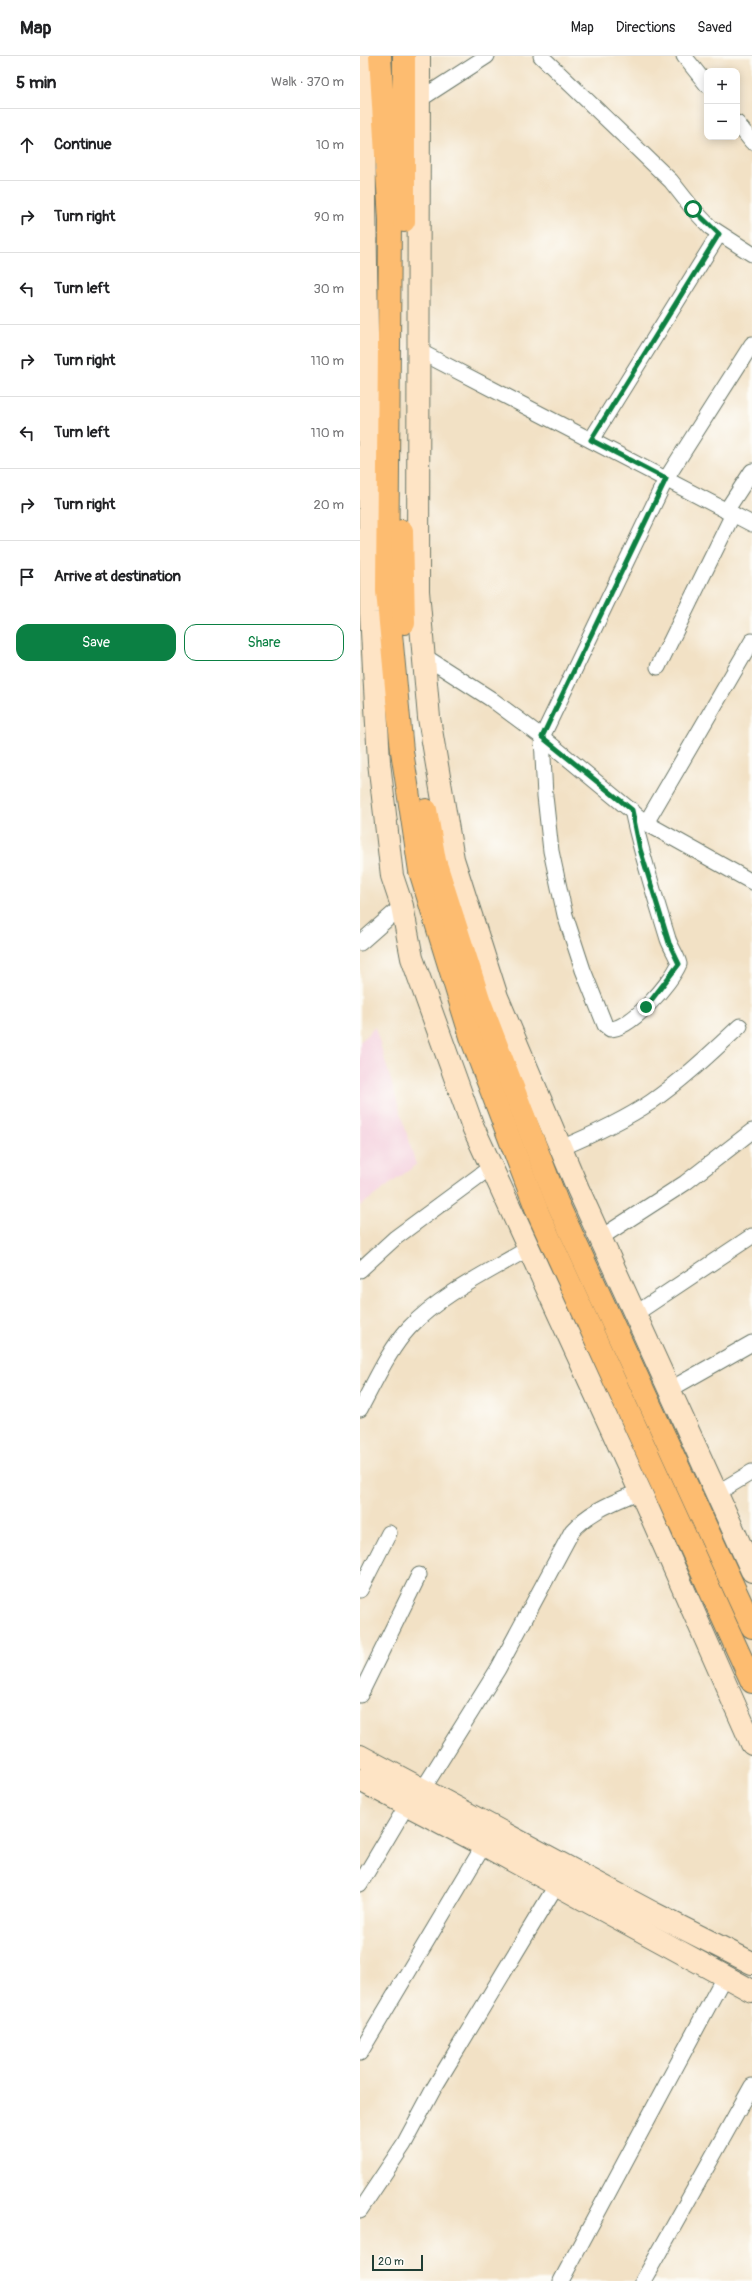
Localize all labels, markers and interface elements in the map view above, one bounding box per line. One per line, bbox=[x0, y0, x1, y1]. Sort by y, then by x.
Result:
text: Map bbox=[20, 16, 51, 40]
text: Map bbox=[571, 19, 594, 36]
text: Directions bbox=[616, 19, 675, 36]
text: Saved bbox=[697, 19, 732, 36]
map controls bbox=[704, 68, 740, 140]
button: + bbox=[704, 68, 740, 104]
text: 5 min bbox=[16, 72, 56, 93]
text: Walk · 370 m bbox=[271, 74, 344, 90]
button: − bbox=[704, 104, 740, 140]
icon: ahead bbox=[16, 134, 38, 156]
text: Continue bbox=[54, 135, 112, 154]
text: 10 m bbox=[316, 137, 344, 153]
route start bbox=[684, 200, 702, 218]
icon: right bbox=[16, 206, 38, 228]
text: Turn right bbox=[54, 207, 115, 226]
text: 90 m bbox=[314, 209, 344, 225]
icon: left bbox=[16, 278, 38, 300]
text: Turn left bbox=[54, 279, 110, 298]
text: 30 m bbox=[314, 281, 344, 297]
icon: right bbox=[16, 350, 38, 372]
text: Turn right bbox=[54, 351, 115, 370]
text: 110 m bbox=[311, 353, 344, 369]
icon: left bbox=[16, 422, 38, 444]
text: Turn left bbox=[54, 423, 110, 442]
text: 110 m bbox=[311, 425, 344, 441]
icon: right bbox=[16, 494, 38, 516]
text: Turn right bbox=[54, 495, 115, 514]
text: 20 m bbox=[313, 497, 344, 513]
icon: arrive bbox=[16, 566, 38, 588]
text: Arrive at destination bbox=[54, 567, 181, 586]
button: Save bbox=[16, 624, 176, 661]
button: Share bbox=[184, 624, 344, 661]
route end bbox=[637, 998, 655, 1016]
scale bar bbox=[372, 2253, 423, 2272]
text: 20 m bbox=[378, 2255, 404, 2268]

